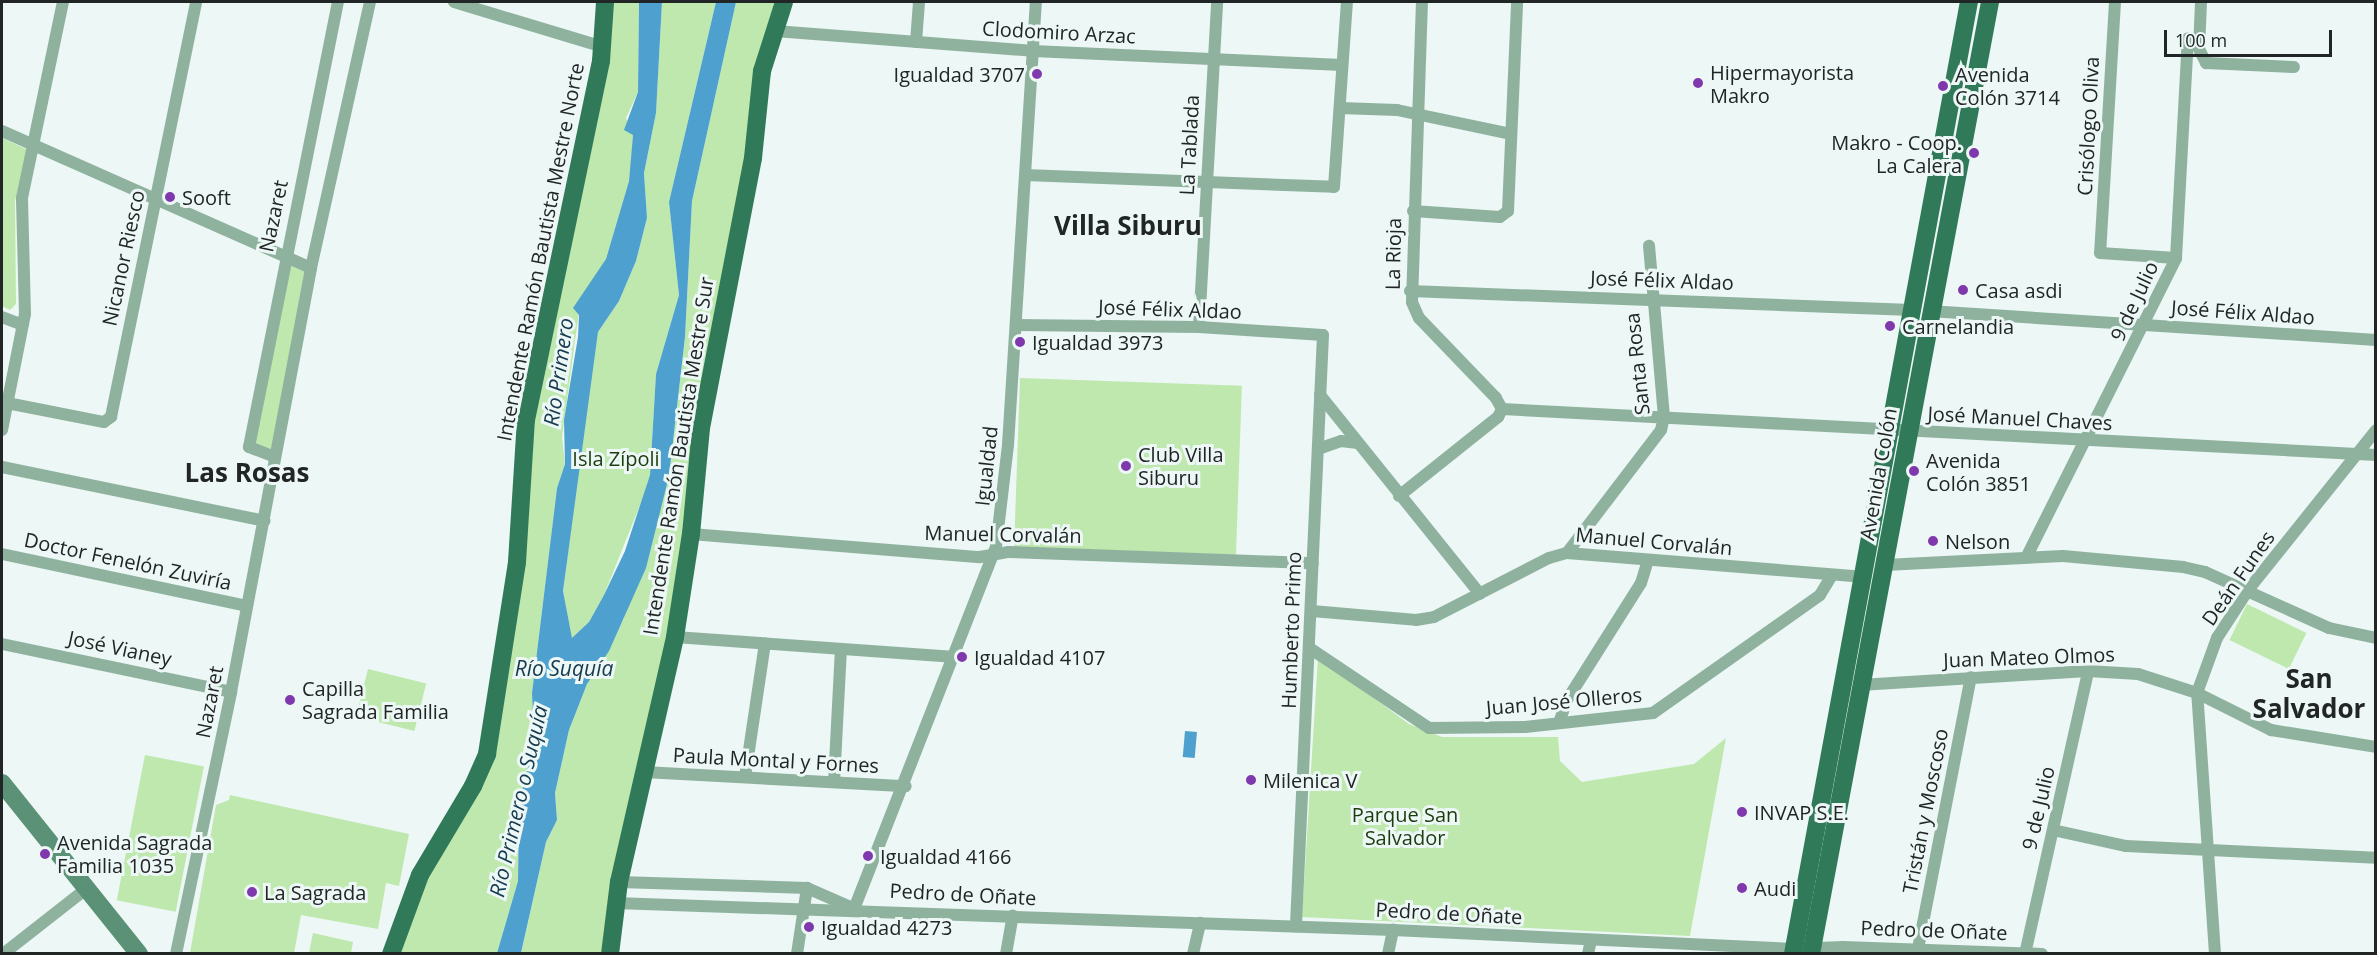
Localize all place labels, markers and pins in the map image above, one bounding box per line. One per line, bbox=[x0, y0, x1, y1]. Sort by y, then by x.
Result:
place label: Hipermayorista Makro bbox=[1710, 60, 1854, 107]
place label: Igualdad 3707 bbox=[894, 62, 1025, 86]
place label: Avenida Colón 3714 bbox=[1955, 62, 2060, 109]
marker: Igualdad 3707 bbox=[1030, 67, 1044, 81]
marker: Hipermayorista Makro bbox=[1691, 76, 1705, 90]
marker: Avenida Colón 3714 bbox=[1936, 79, 1950, 93]
place label: Makro - Coop. La Calera bbox=[1831, 130, 1962, 177]
marker: Makro - Coop. La Calera bbox=[1967, 146, 1981, 160]
place label: Sooft bbox=[182, 185, 231, 209]
marker: Sooft bbox=[163, 190, 177, 204]
place label: Casa asdi bbox=[1975, 278, 2062, 302]
marker: Casa asdi bbox=[1956, 283, 1970, 297]
place label: Carnelandia bbox=[1902, 314, 2014, 338]
marker: Carnelandia bbox=[1883, 319, 1897, 333]
place label: Igualdad 3973 bbox=[1032, 330, 1163, 354]
marker: Igualdad 3973 bbox=[1013, 335, 1027, 349]
place label: Club Villa Siburu bbox=[1138, 442, 1224, 489]
place label: Avenida Colón 3851 bbox=[1926, 448, 2031, 495]
marker: Club Villa Siburu bbox=[1119, 459, 1133, 473]
marker: Avenida Colón 3851 bbox=[1907, 464, 1921, 478]
place label: Nelson bbox=[1945, 529, 2010, 553]
marker: Nelson bbox=[1926, 534, 1940, 548]
place label: Igualdad 4107 bbox=[974, 645, 1105, 669]
marker: Igualdad 4107 bbox=[955, 650, 969, 664]
place label: Capilla Sagrada Familia bbox=[302, 676, 449, 723]
marker: Capilla Sagrada Familia bbox=[283, 693, 297, 707]
place label: Milenica V bbox=[1263, 768, 1357, 792]
marker: Milenica V bbox=[1244, 773, 1258, 787]
place label: INVAP S.E. bbox=[1754, 800, 1849, 824]
marker: INVAP S.E. bbox=[1735, 805, 1749, 819]
place label: Avenida Sagrada Familia 1035 bbox=[57, 831, 212, 878]
place label: Igualdad 4166 bbox=[880, 844, 1011, 868]
marker: Avenida Sagrada Familia 1035 bbox=[38, 847, 52, 861]
marker: Igualdad 4166 bbox=[861, 849, 875, 863]
place label: Audi bbox=[1754, 876, 1796, 900]
place label: La Sagrada bbox=[264, 880, 366, 904]
marker: Audi bbox=[1735, 881, 1749, 895]
marker: La Sagrada bbox=[245, 885, 259, 899]
place label: Igualdad 4273 bbox=[821, 915, 952, 939]
marker: Igualdad 4273 bbox=[802, 920, 816, 934]

